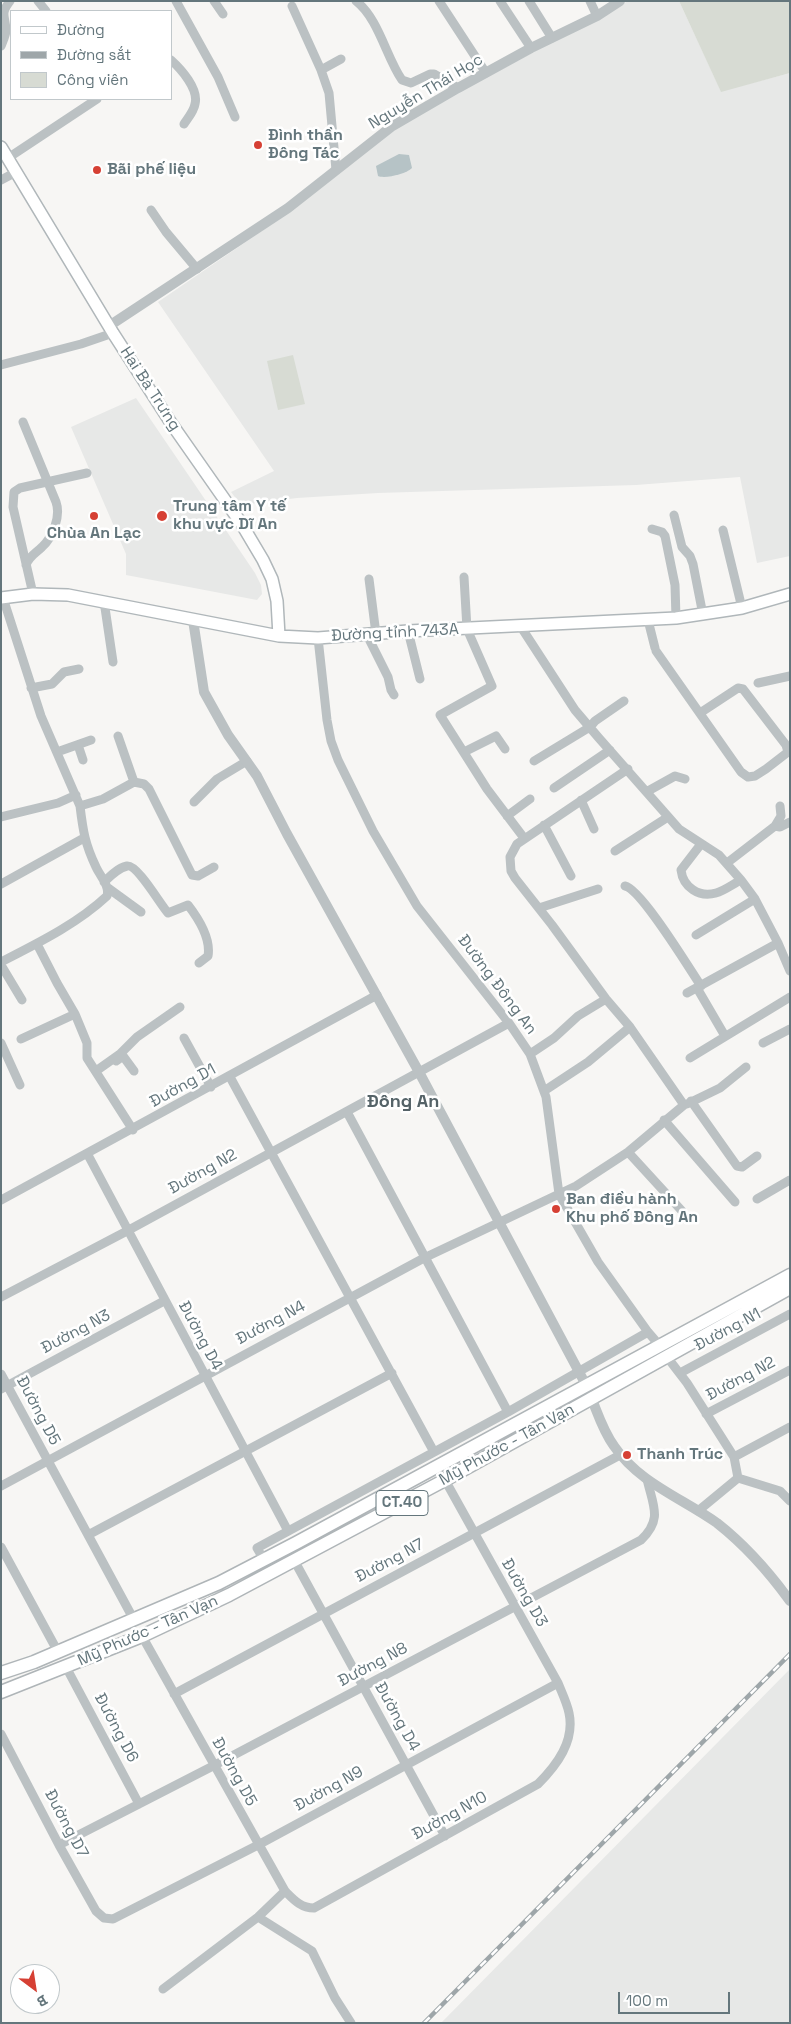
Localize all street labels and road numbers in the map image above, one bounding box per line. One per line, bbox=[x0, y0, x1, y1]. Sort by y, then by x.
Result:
street label: Nguyễn Thái Học bbox=[365, 50, 487, 134]
street label: Hai Bà Trưng bbox=[116, 343, 184, 435]
street label: Đường tỉnh 743A bbox=[331, 620, 459, 646]
street label: Đường Đông An bbox=[453, 931, 541, 1039]
street label: Đường D1 bbox=[147, 1060, 219, 1112]
street label: Đường N2 bbox=[165, 1145, 241, 1199]
street label: Đường N4 bbox=[233, 1297, 309, 1349]
street label: Đường D4 bbox=[174, 1298, 226, 1374]
street label: Đường N1 bbox=[692, 1305, 764, 1355]
street label: Đường N3 bbox=[38, 1306, 114, 1358]
street label: Đường N2 bbox=[703, 1353, 779, 1405]
street label: Đường D5 bbox=[12, 1373, 64, 1449]
street label: Mỹ Phước - Tân Vạn bbox=[436, 1400, 578, 1490]
road number: CT.40 bbox=[376, 1490, 428, 1516]
street label: Đường N7 bbox=[353, 1535, 427, 1587]
street label: Đường D3 bbox=[497, 1556, 551, 1630]
street label: Mỹ Phước - Tân Vạn bbox=[75, 1591, 221, 1671]
street label: Đường N8 bbox=[335, 1639, 411, 1691]
street label: Đường D4 bbox=[370, 1679, 424, 1755]
street label: Đường D6 bbox=[90, 1690, 142, 1766]
street label: Đường D5 bbox=[207, 1734, 261, 1810]
street label: Đường N9 bbox=[291, 1762, 367, 1816]
street label: Đường D7 bbox=[40, 1787, 92, 1861]
street label: Đường N10 bbox=[409, 1788, 491, 1844]

